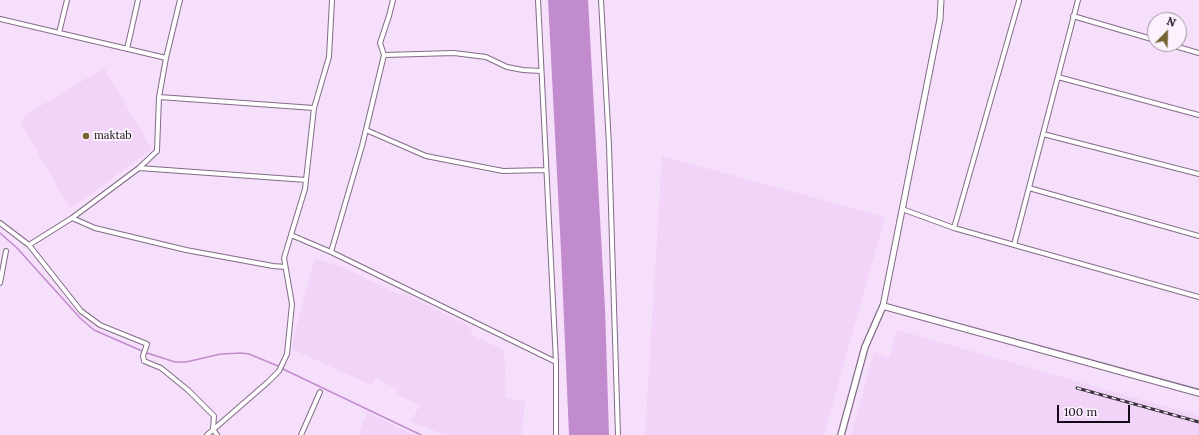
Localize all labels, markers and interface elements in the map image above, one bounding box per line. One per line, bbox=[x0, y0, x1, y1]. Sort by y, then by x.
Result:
north arrow bbox=[1147, 12, 1187, 52]
text: N bbox=[1165, 14, 1178, 30]
place label: maktab bbox=[94, 129, 132, 143]
marker: maktab bbox=[81, 131, 91, 141]
scale bar bbox=[1059, 397, 1132, 423]
text: 100 m bbox=[1064, 404, 1097, 419]

